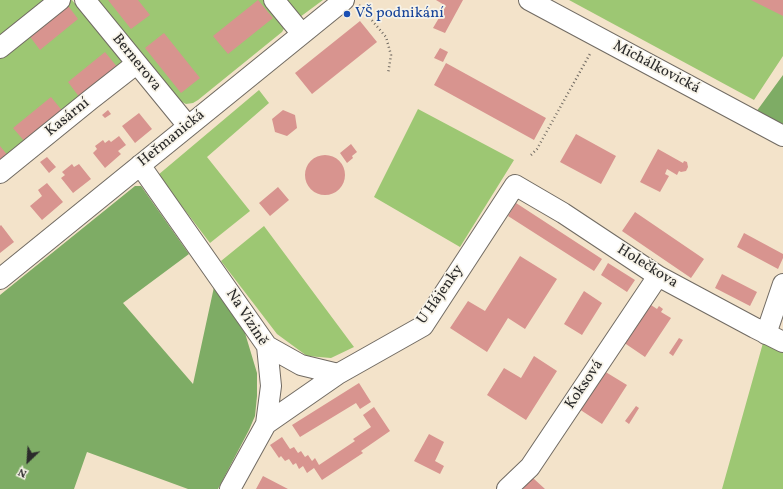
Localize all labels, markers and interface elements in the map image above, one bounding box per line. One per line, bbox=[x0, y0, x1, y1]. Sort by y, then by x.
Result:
place label: VŠ podnikání bbox=[355, 5, 444, 23]
marker: VŠ podnikání bbox=[342, 9, 352, 19]
street label: Bernerova bbox=[108, 31, 164, 95]
street label: Michálkovická bbox=[609, 38, 703, 98]
street label: Kasární bbox=[42, 95, 94, 141]
street label: Heřmanická bbox=[135, 107, 209, 171]
street label: Holečkova bbox=[613, 241, 681, 293]
street label: U Hájenky bbox=[414, 262, 468, 328]
street label: Na Vizině bbox=[221, 286, 271, 350]
street label: Koksová bbox=[562, 357, 608, 413]
north arrow bbox=[8, 441, 48, 481]
text: N bbox=[16, 464, 30, 481]

